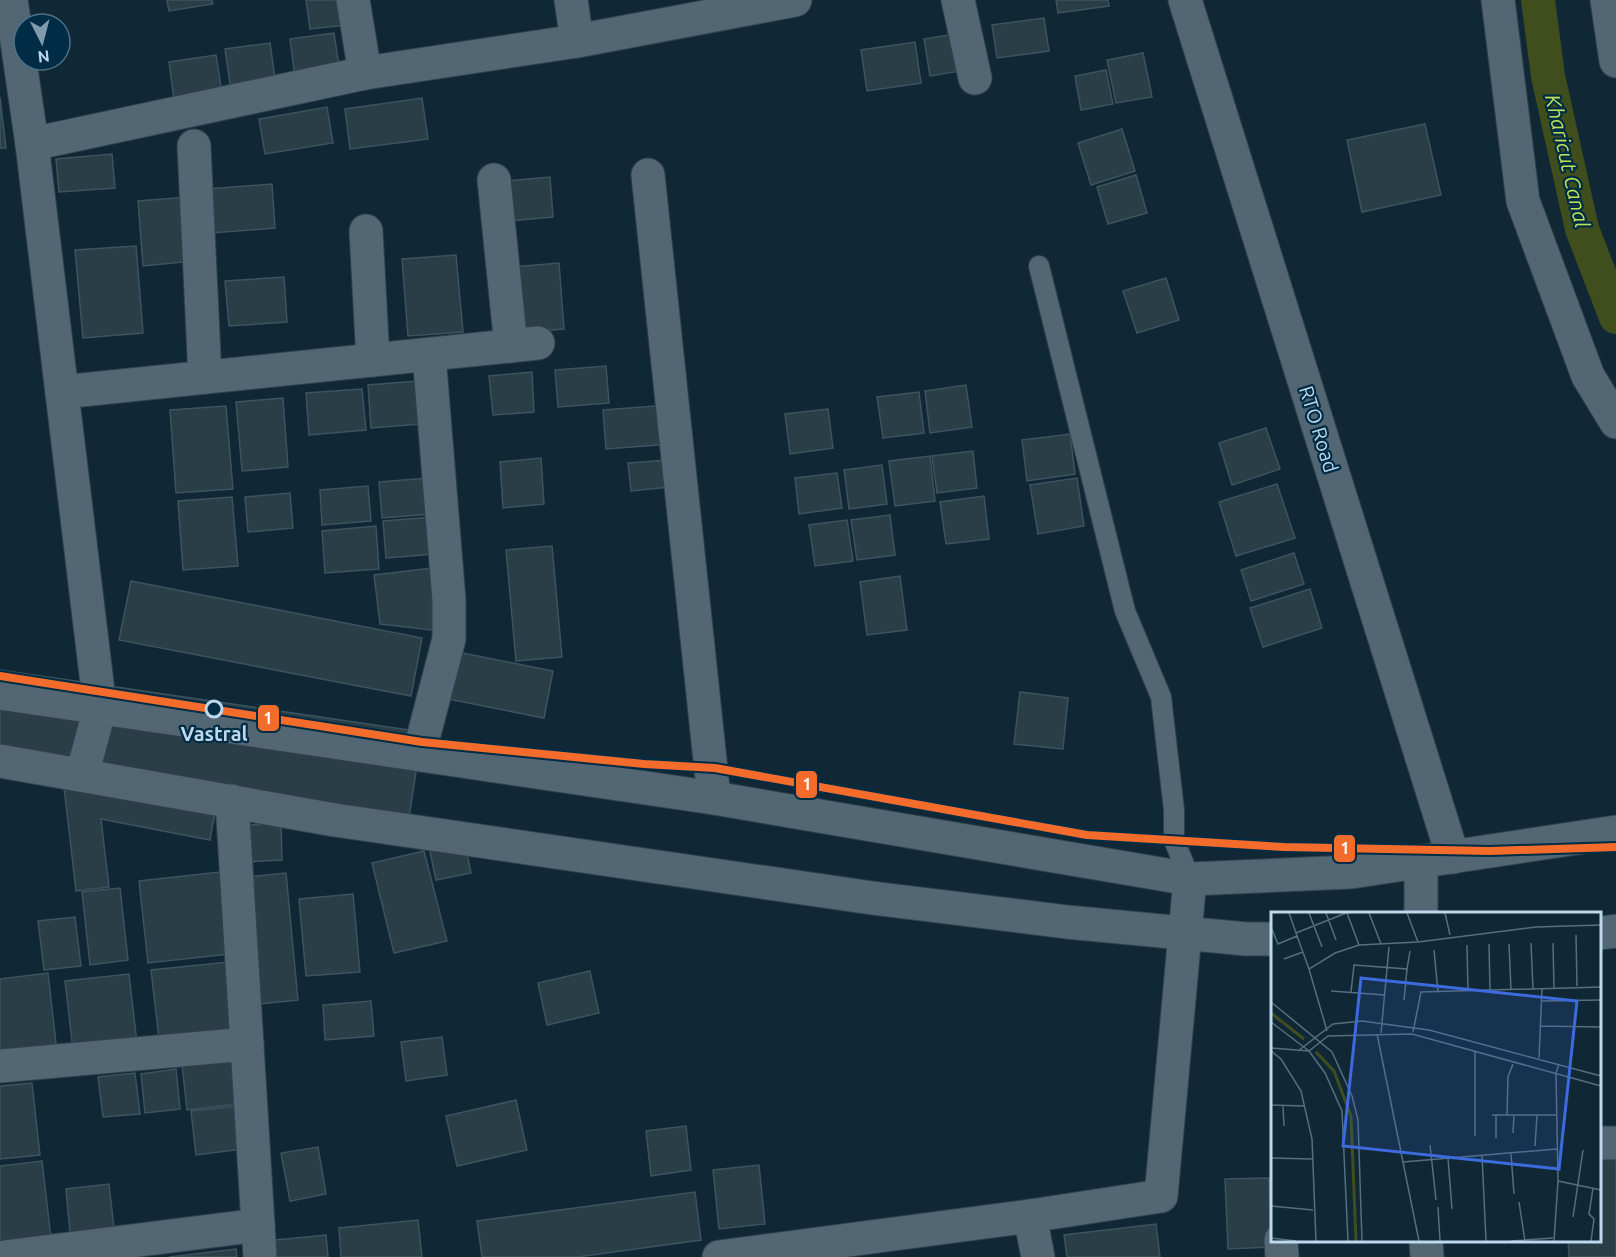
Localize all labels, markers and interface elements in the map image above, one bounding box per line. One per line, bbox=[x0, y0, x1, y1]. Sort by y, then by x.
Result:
north arrow bbox=[12, 12, 72, 72]
text: N bbox=[37, 47, 50, 66]
water label: Kharicut Canal bbox=[1541, 92, 1595, 230]
street label: RTO Road bbox=[1295, 383, 1343, 475]
marker: Vastral bbox=[205, 700, 223, 718]
line badge: 1 bbox=[257, 704, 280, 732]
text: 1 bbox=[263, 709, 273, 727]
place label: Vastral bbox=[180, 722, 248, 745]
line badge: 1 bbox=[795, 770, 818, 799]
text: 1 bbox=[802, 775, 812, 793]
line badge: 1 bbox=[1333, 834, 1356, 863]
text: 1 bbox=[1340, 839, 1350, 857]
inset map bbox=[1271, 912, 1601, 1242]

